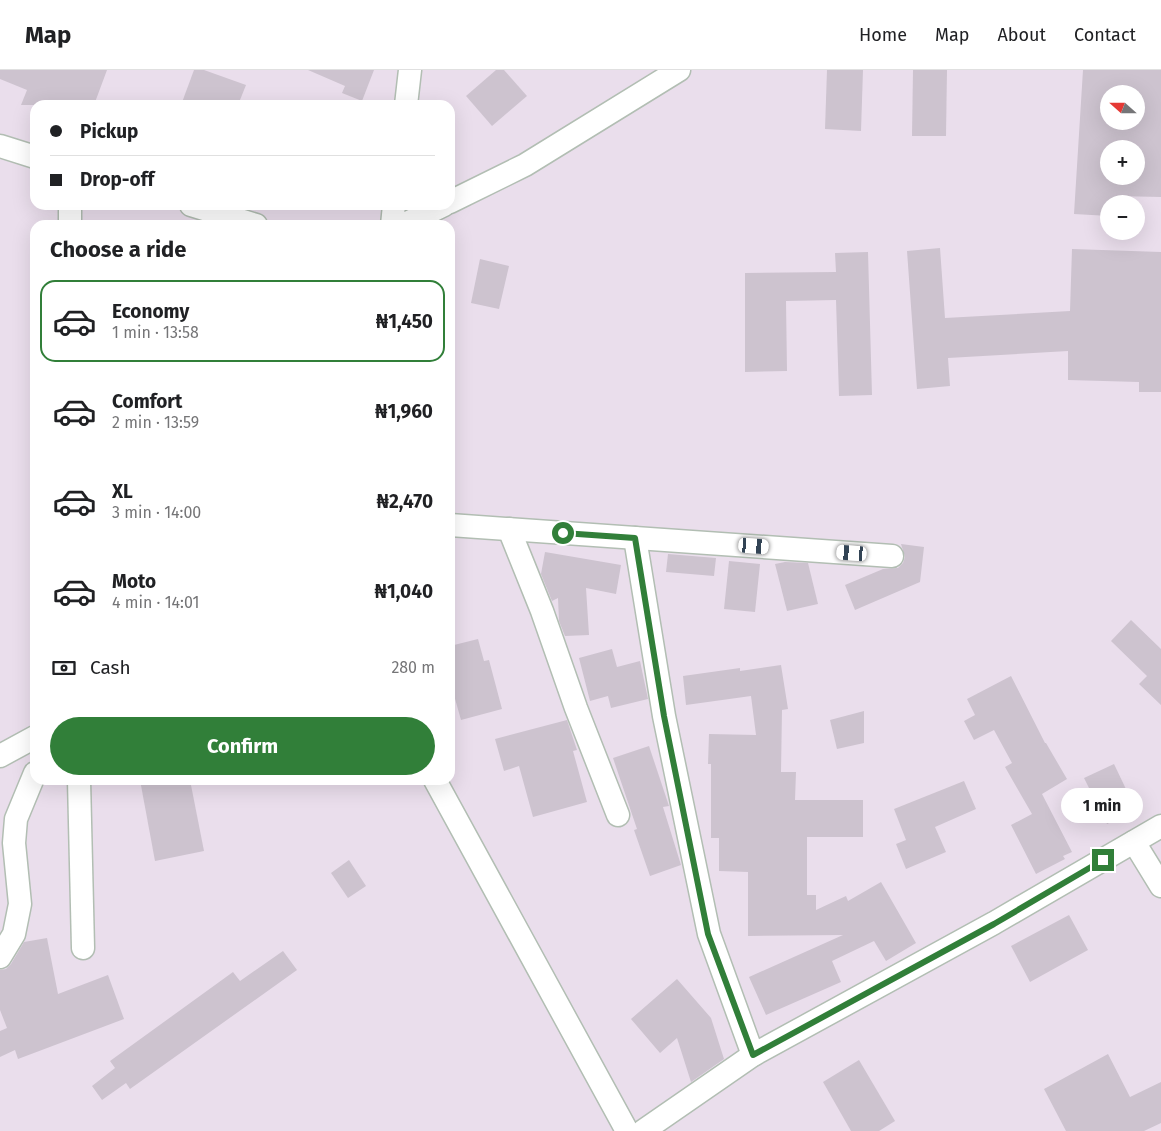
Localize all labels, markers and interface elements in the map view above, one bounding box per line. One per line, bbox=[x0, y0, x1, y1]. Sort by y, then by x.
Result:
text: Map bbox=[25, 21, 71, 49]
text: Home bbox=[859, 24, 907, 46]
text: Map bbox=[935, 24, 969, 46]
text: About bbox=[997, 24, 1046, 46]
text: Contact bbox=[1074, 24, 1136, 46]
north arrow bbox=[1100, 85, 1145, 130]
map controls bbox=[1100, 85, 1145, 240]
text: Pickup bbox=[80, 120, 138, 143]
button: + bbox=[1100, 140, 1145, 185]
text: Drop-off bbox=[80, 168, 154, 191]
button: − bbox=[1100, 195, 1145, 240]
text: Choose a ride bbox=[50, 236, 186, 263]
icon: car bbox=[52, 299, 97, 344]
text: Economy bbox=[112, 300, 189, 323]
text: ₦1,450 bbox=[376, 310, 433, 333]
text: 1 min · 13:58 bbox=[112, 323, 199, 342]
icon: car bbox=[52, 389, 97, 434]
text: Comfort bbox=[112, 390, 182, 413]
text: ₦1,960 bbox=[375, 400, 433, 423]
text: 2 min · 13:59 bbox=[112, 413, 199, 432]
icon: car bbox=[52, 479, 97, 524]
text: XL bbox=[112, 480, 133, 503]
text: ₦2,470 bbox=[377, 490, 433, 513]
text: 3 min · 14:00 bbox=[112, 503, 201, 522]
route start bbox=[552, 522, 574, 544]
car bbox=[738, 537, 769, 555]
car bbox=[836, 544, 867, 562]
icon: car bbox=[52, 569, 97, 614]
text: Moto bbox=[112, 570, 156, 593]
text: ₦1,040 bbox=[374, 580, 433, 603]
text: 4 min · 14:01 bbox=[112, 593, 199, 612]
icon: cash bbox=[50, 654, 78, 682]
text: Cash bbox=[90, 656, 131, 679]
text: 280 m bbox=[391, 658, 435, 677]
button: Confirm bbox=[50, 717, 435, 775]
callout: 1 min bbox=[1062, 788, 1144, 822]
text: 1 min bbox=[1083, 796, 1121, 815]
route end bbox=[1092, 849, 1114, 871]

